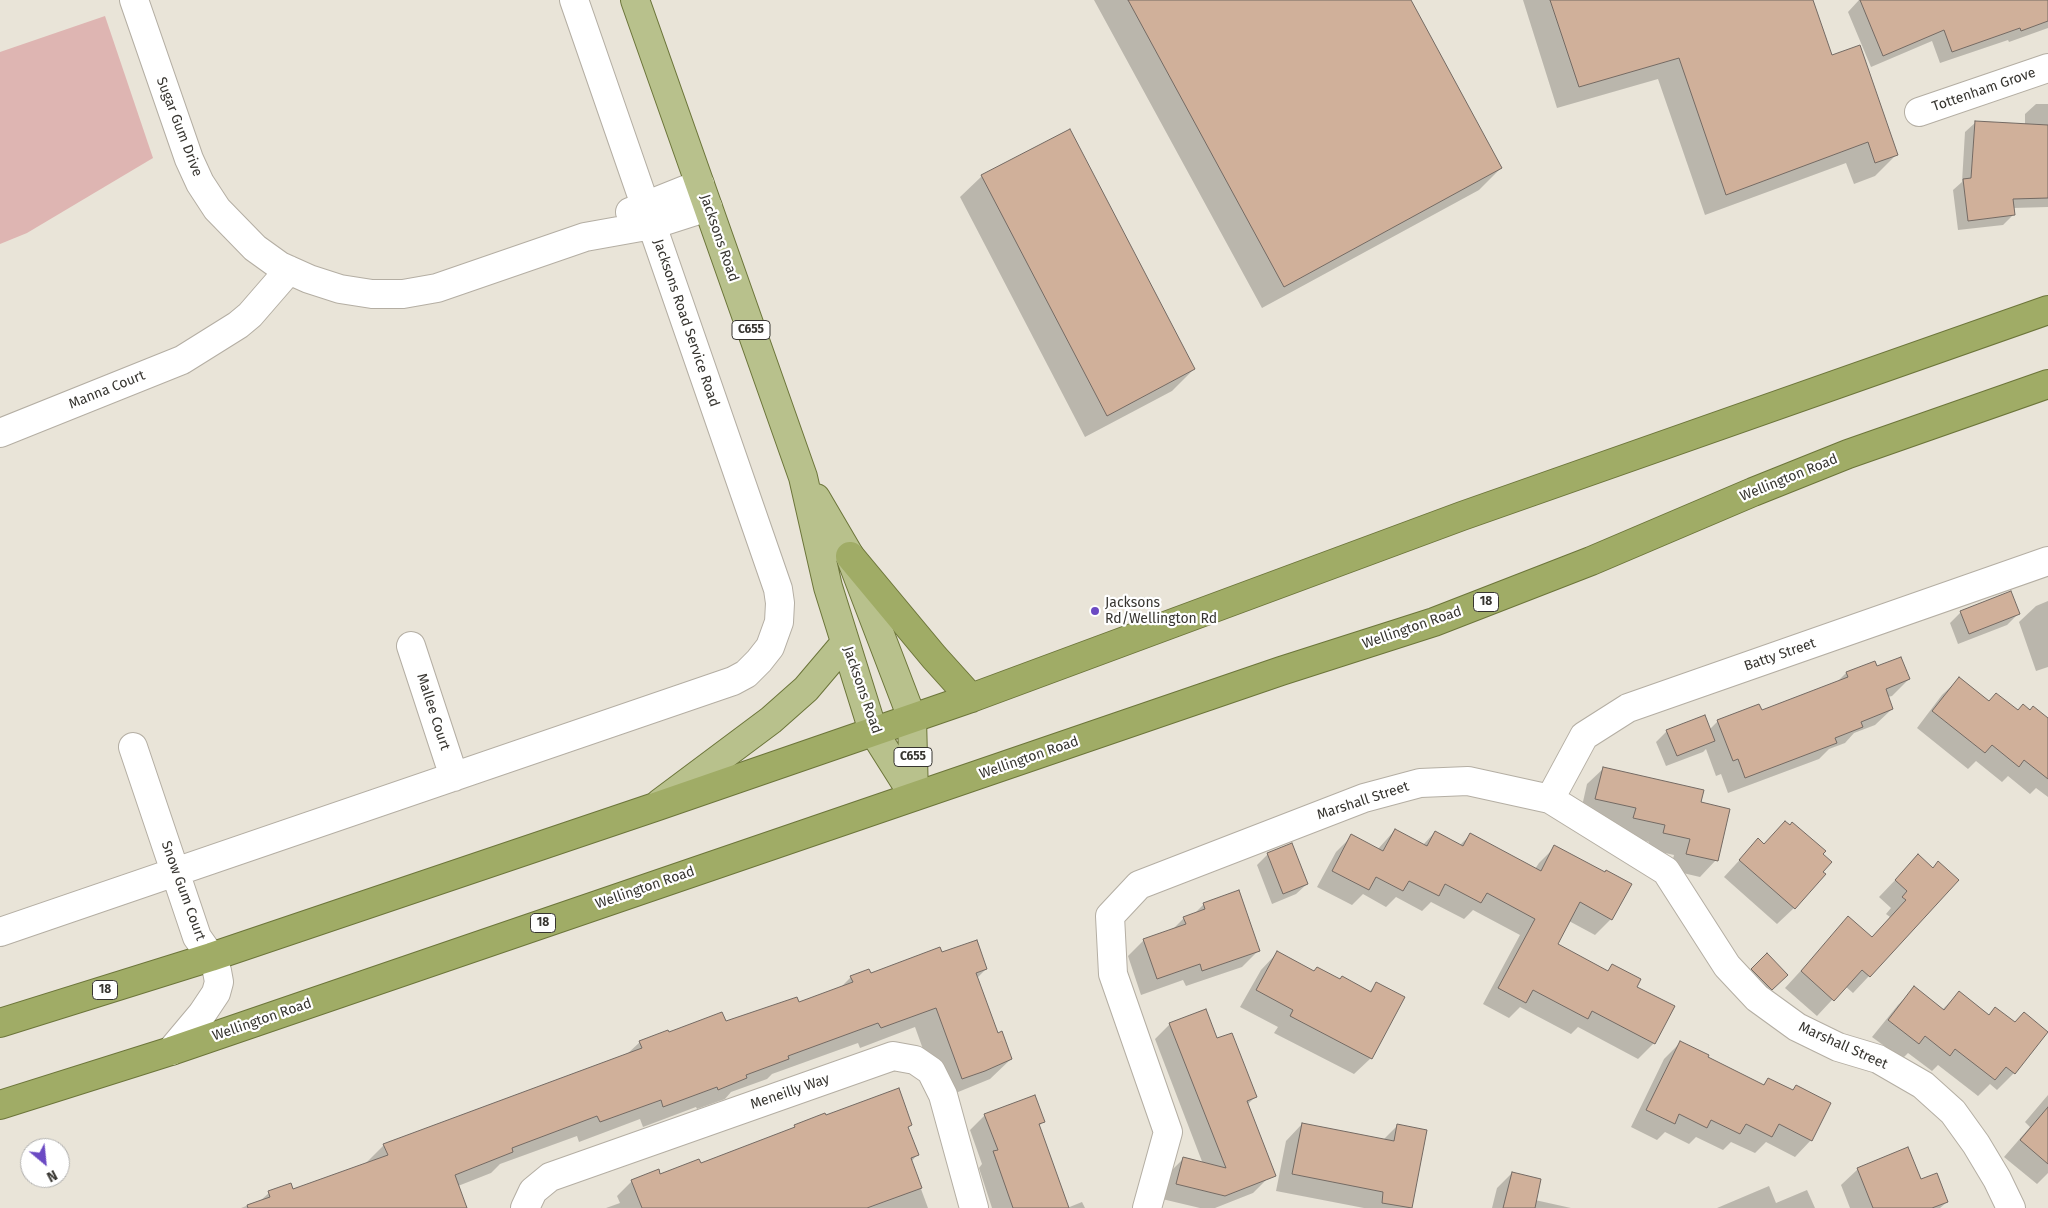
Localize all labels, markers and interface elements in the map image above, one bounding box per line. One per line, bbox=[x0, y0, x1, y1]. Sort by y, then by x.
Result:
street label: Tottenham Grove bbox=[1930, 64, 2038, 116]
street label: Sugar Gum Drive bbox=[152, 75, 206, 179]
street label: Jacksons Road bbox=[696, 192, 742, 284]
street label: Jacksons Road Service Road bbox=[649, 237, 723, 409]
road number: C655 bbox=[732, 320, 770, 340]
street label: Manna Court bbox=[66, 367, 148, 413]
street label: Wellington Road bbox=[1738, 451, 1840, 505]
road number: 18 bbox=[1474, 592, 1498, 612]
place label: Jacksons Rd/Wellington Rd bbox=[1105, 595, 1217, 628]
street label: Wellington Road bbox=[1360, 603, 1464, 653]
marker: Jacksons Rd/Wellington Rd bbox=[1089, 605, 1101, 617]
street label: Batty Street bbox=[1742, 635, 1818, 675]
street label: Jacksons Road bbox=[839, 644, 885, 736]
street label: Mallee Court bbox=[413, 671, 453, 753]
street label: Wellington Road bbox=[977, 733, 1081, 783]
road number: C655 bbox=[894, 748, 932, 766]
street label: Marshall Street bbox=[1315, 778, 1411, 824]
street label: Snow Gum Court bbox=[157, 839, 209, 943]
street label: Wellington Road bbox=[593, 863, 697, 913]
road number: 18 bbox=[530, 914, 556, 932]
road number: 18 bbox=[92, 980, 118, 1000]
street label: Wellington Road bbox=[210, 995, 314, 1045]
street label: Marshall Street bbox=[1796, 1019, 1890, 1073]
street label: Meneilly Way bbox=[748, 1071, 832, 1113]
north arrow bbox=[20, 1138, 70, 1188]
text: N bbox=[44, 1166, 60, 1185]

